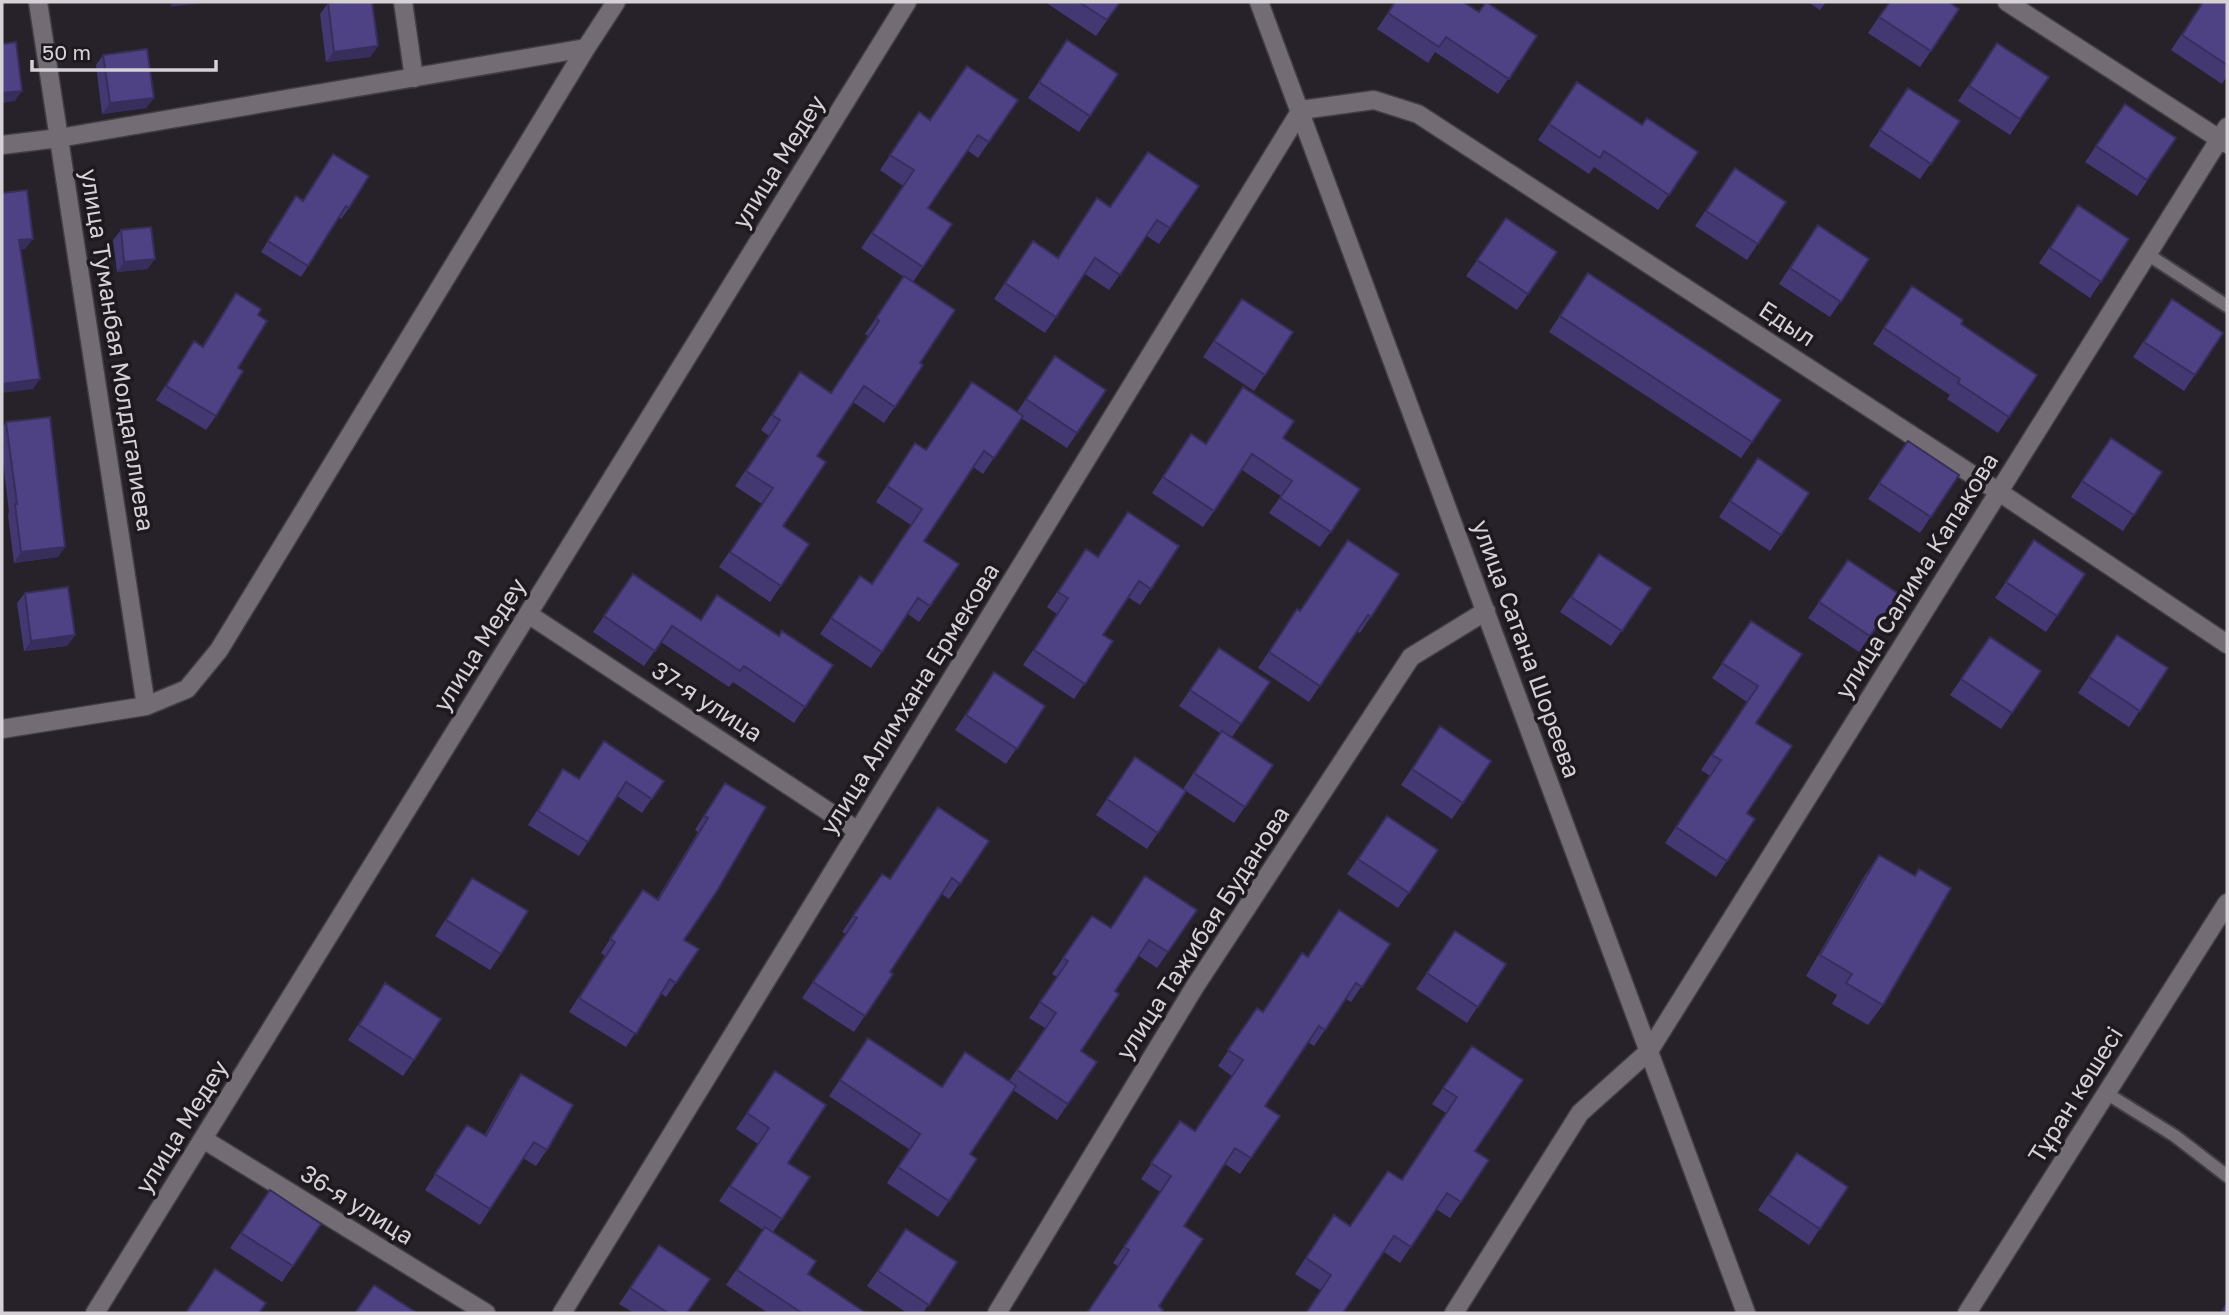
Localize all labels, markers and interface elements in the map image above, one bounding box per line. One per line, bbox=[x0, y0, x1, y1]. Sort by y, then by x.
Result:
scale bar bbox=[32, 28, 215, 72]
text: 50 m bbox=[42, 39, 91, 65]
street label: улица Медеу bbox=[725, 89, 830, 233]
street label: улица Туманбая Молдагалиева bbox=[75, 166, 161, 533]
street label: Едыл bbox=[1754, 294, 1821, 352]
street label: улица Салима Капакова bbox=[1828, 447, 2003, 704]
street label: улица Сатана Шореева bbox=[1467, 516, 1588, 781]
street label: улица Алимхана Ермекова bbox=[813, 557, 1004, 839]
street label: улица Медеу bbox=[426, 572, 531, 716]
street label: 37-я улица bbox=[647, 654, 769, 747]
street label: улица Тажибая Буданова bbox=[1109, 800, 1295, 1064]
street label: Тұран көшесі bbox=[2021, 1021, 2129, 1168]
street label: улица Медеу bbox=[128, 1054, 233, 1198]
street label: 36-я улица bbox=[296, 1158, 420, 1250]

